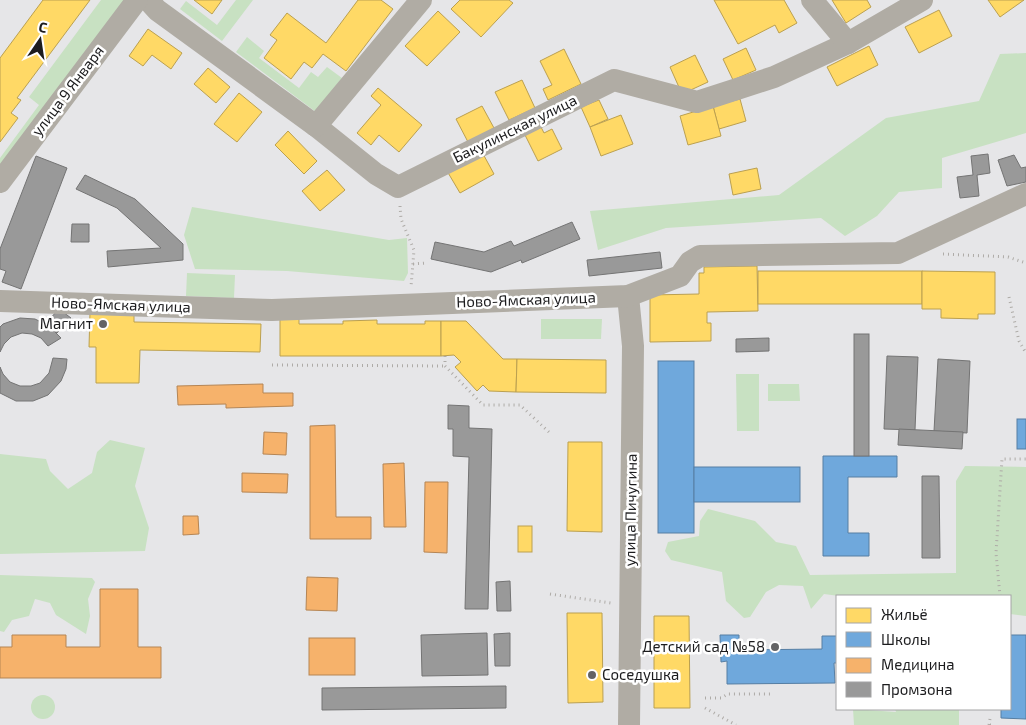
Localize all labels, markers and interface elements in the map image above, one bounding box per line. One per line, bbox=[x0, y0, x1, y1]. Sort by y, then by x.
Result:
north arrow bbox=[15, 15, 65, 65]
text: С bbox=[37, 18, 49, 36]
street label: улица 9 Января bbox=[27, 42, 108, 140]
street label: Бакулинская улица bbox=[450, 90, 580, 167]
street label: Ново-Ямская улица bbox=[456, 288, 596, 311]
street label: Ново-Ямская улица bbox=[51, 293, 191, 316]
place label: Магнит bbox=[40, 314, 93, 332]
marker: Магнит bbox=[97, 318, 109, 330]
street label: улица Пичугина bbox=[620, 453, 641, 567]
legend bbox=[836, 595, 1011, 710]
text: Жильё bbox=[881, 605, 928, 623]
text: Школы bbox=[881, 630, 931, 648]
place label: Детский сад №58 bbox=[642, 637, 765, 655]
marker: Детский сад №58 bbox=[769, 641, 781, 653]
text: Медицина bbox=[881, 655, 954, 673]
place label: Соседушка bbox=[602, 665, 679, 684]
marker: Соседушка bbox=[586, 669, 598, 681]
text: Промзона bbox=[881, 680, 953, 698]

